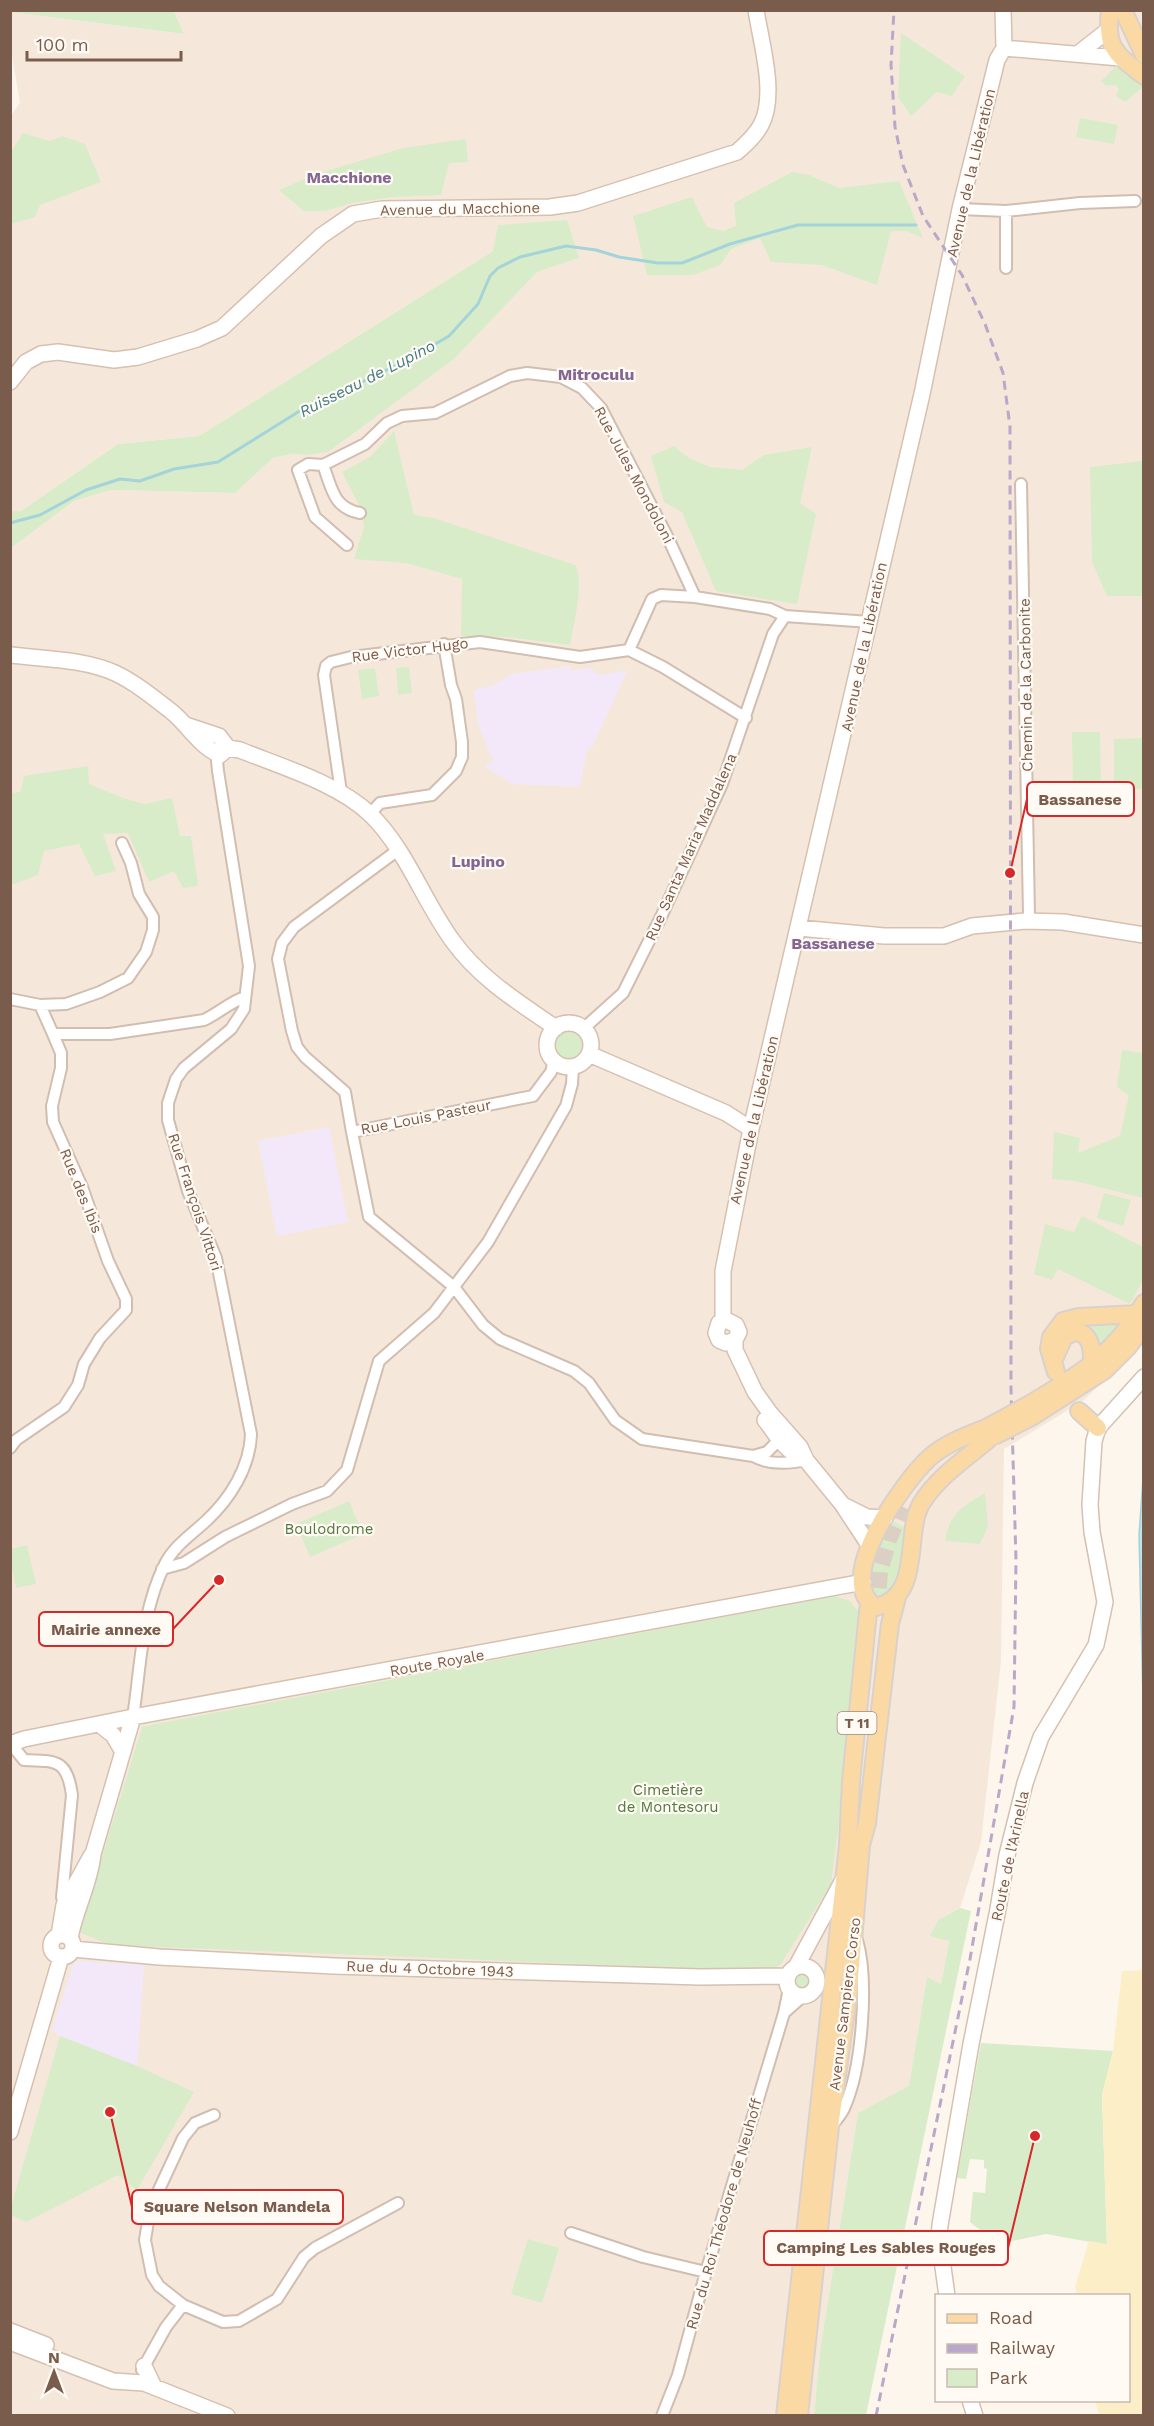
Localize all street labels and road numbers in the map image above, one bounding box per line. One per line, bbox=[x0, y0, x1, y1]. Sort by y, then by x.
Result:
street label: Avenue de la Libération bbox=[943, 87, 999, 259]
street label: Avenue du Macchione bbox=[380, 199, 540, 219]
street label: Rue Jules Mondoloni bbox=[590, 403, 678, 547]
street label: Avenue de la Libération bbox=[837, 561, 891, 733]
street label: Chemin de la Carbonite bbox=[1015, 598, 1037, 772]
street label: Rue Victor Hugo bbox=[350, 634, 470, 666]
street label: Rue Santa Maria Maddalena bbox=[641, 750, 741, 944]
street label: Avenue de la Libération bbox=[726, 1034, 782, 1206]
street label: Rue Louis Pasteur bbox=[359, 1096, 493, 1138]
street label: Rue François Vittori bbox=[164, 1131, 226, 1273]
street label: Rue des Ibis bbox=[56, 1146, 106, 1236]
street label: Route Royale bbox=[388, 1646, 486, 1680]
road number: T 11 bbox=[838, 1712, 876, 1734]
street label: Route de l'Arinella bbox=[987, 1789, 1033, 1923]
street label: Avenue Sampiero Corso bbox=[825, 1916, 865, 2092]
street label: Rue du 4 Octobre 1943 bbox=[346, 1957, 514, 1981]
street label: Rue du Roi Théodore de Neuhoff bbox=[682, 2096, 766, 2332]

